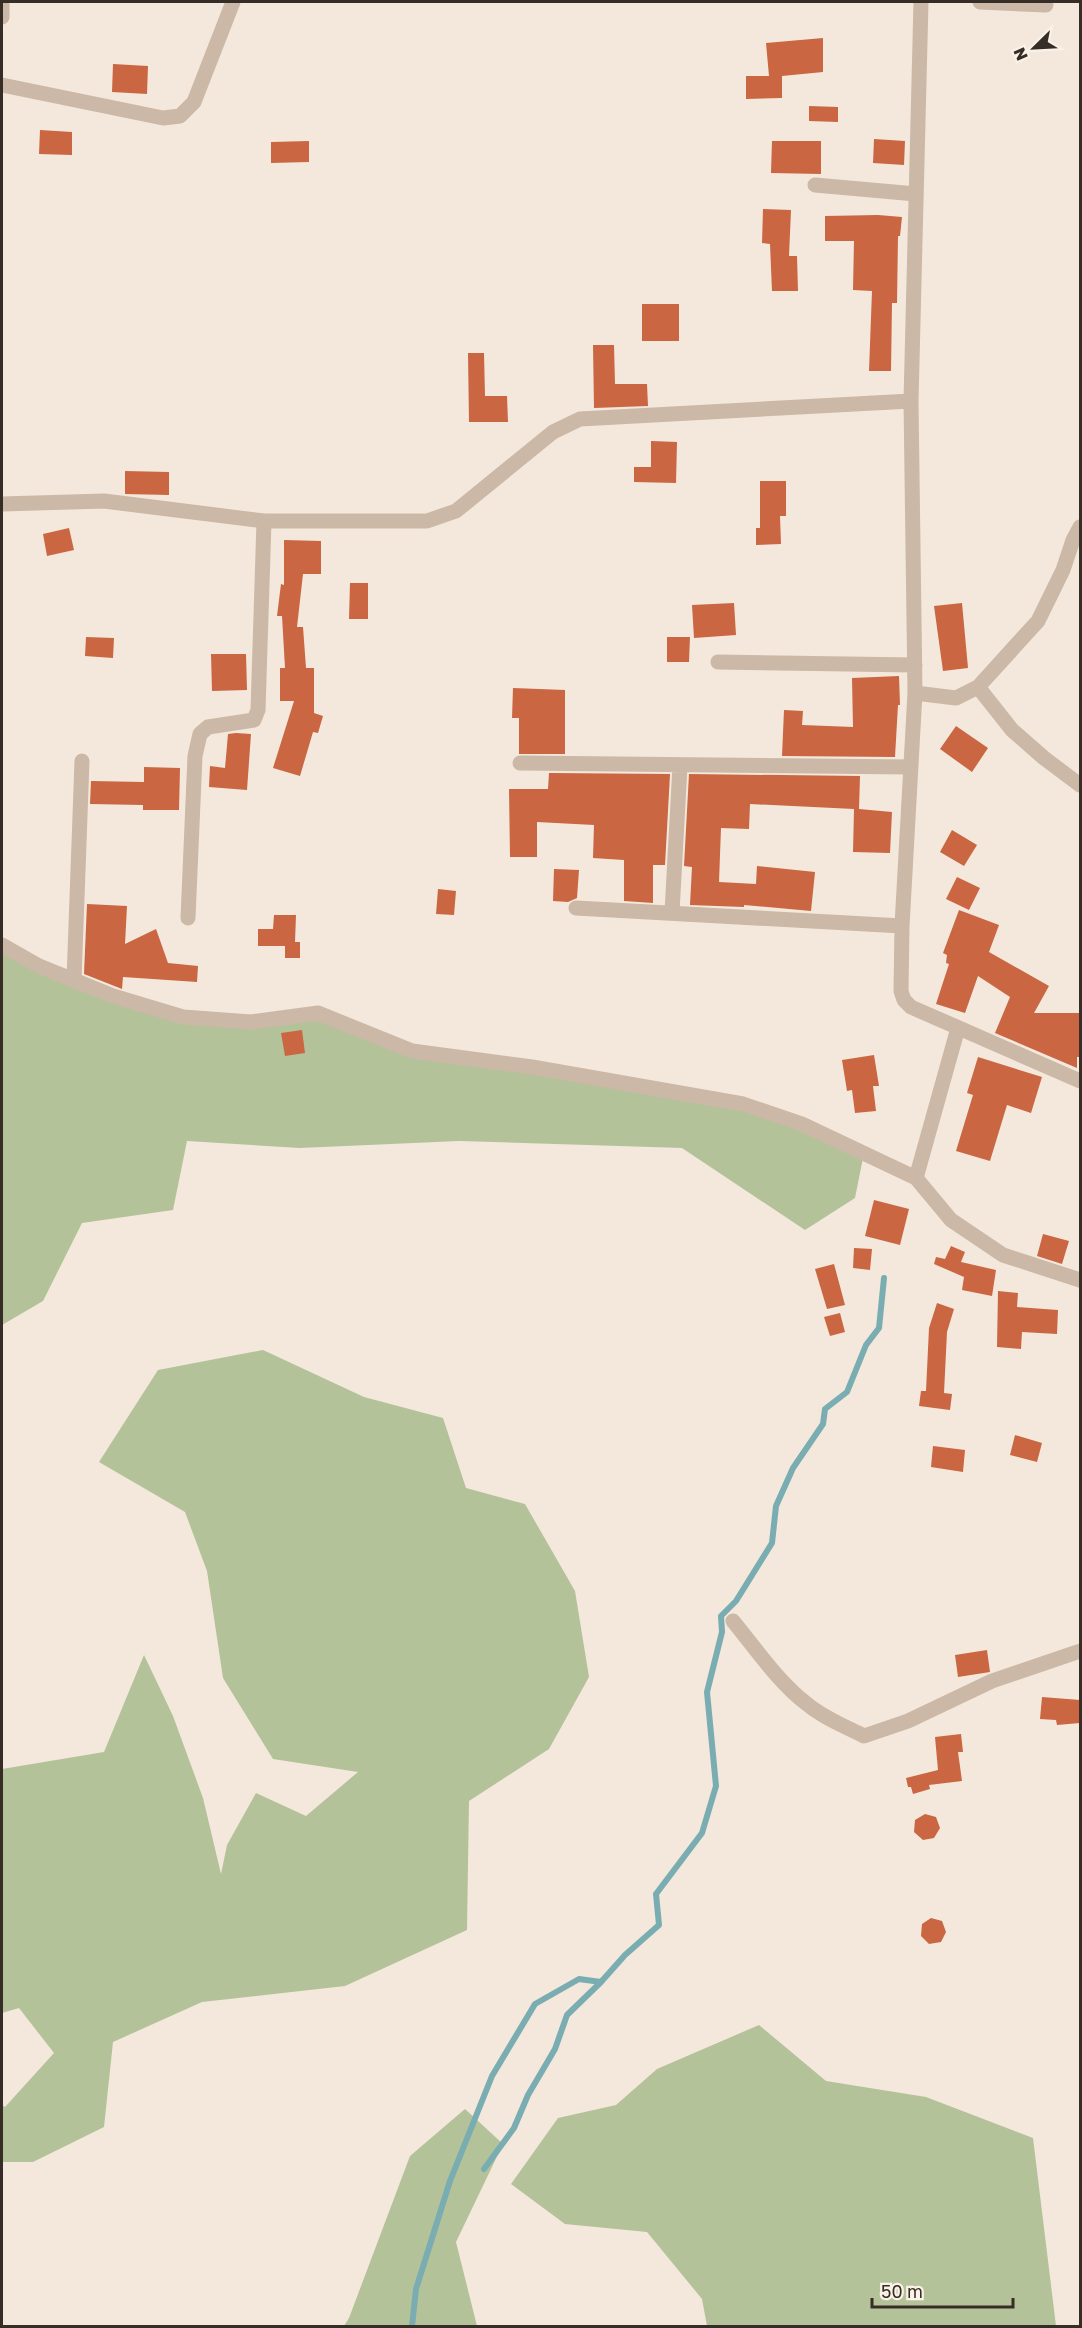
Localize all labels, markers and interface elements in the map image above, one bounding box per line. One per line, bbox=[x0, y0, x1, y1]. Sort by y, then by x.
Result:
north arrow bbox=[1004, 18, 1064, 78]
text: N bbox=[1009, 44, 1032, 64]
scale bar bbox=[872, 2271, 1013, 2309]
text: 50 m bbox=[881, 2280, 923, 2302]

